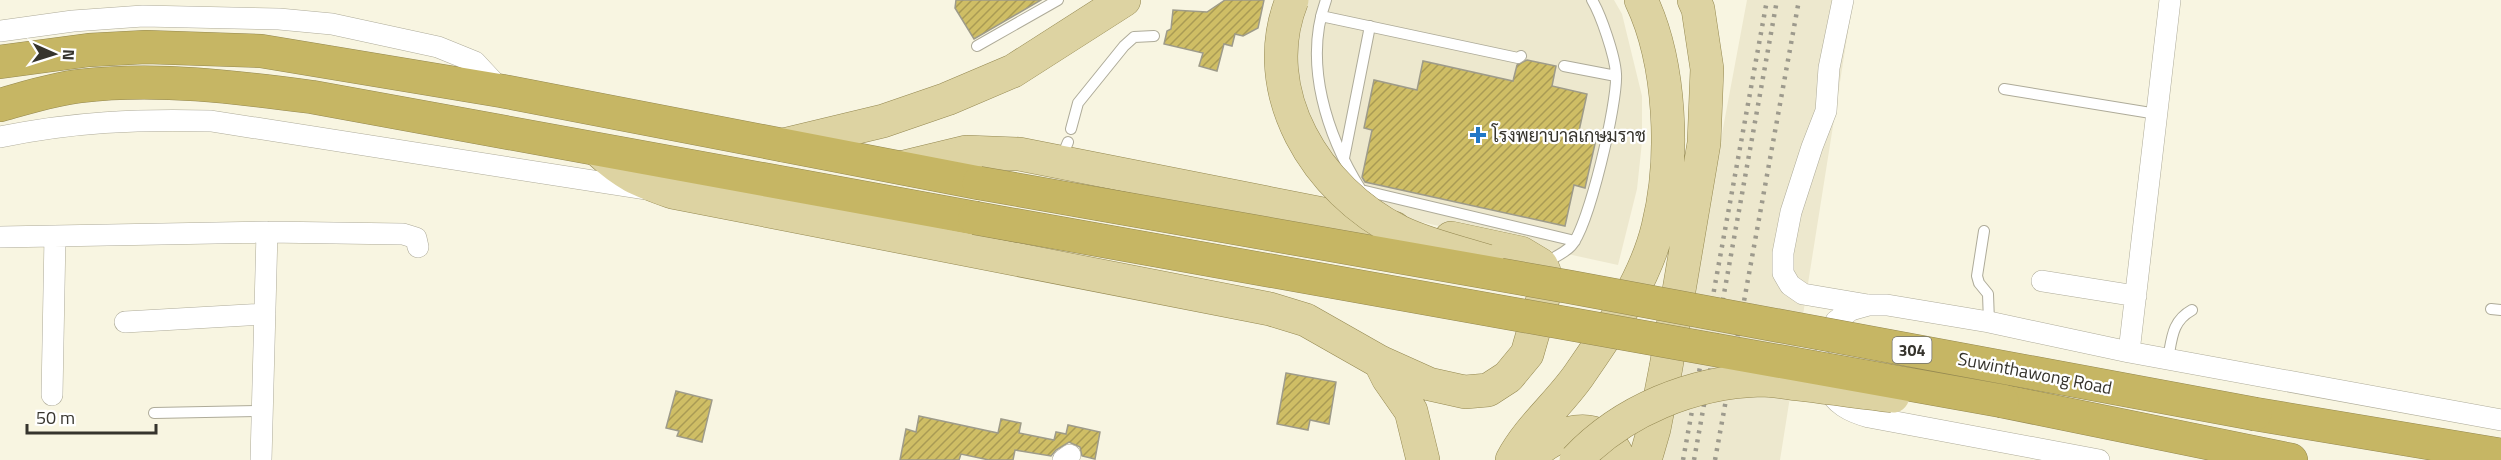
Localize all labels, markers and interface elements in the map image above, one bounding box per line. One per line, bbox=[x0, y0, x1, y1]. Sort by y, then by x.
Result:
north arrow bbox=[24, 24, 84, 84]
text: N bbox=[57, 49, 81, 61]
place label: โรงพยาบาลเกษมราช bbox=[1491, 122, 1646, 149]
marker: โรงพยาบาลเกษมราช bbox=[1469, 126, 1487, 144]
road number: 304 bbox=[1892, 337, 1932, 363]
street label: Suwinthawong Road bbox=[1956, 345, 2114, 401]
scale bar bbox=[27, 397, 156, 435]
text: 50 m bbox=[36, 404, 75, 431]

